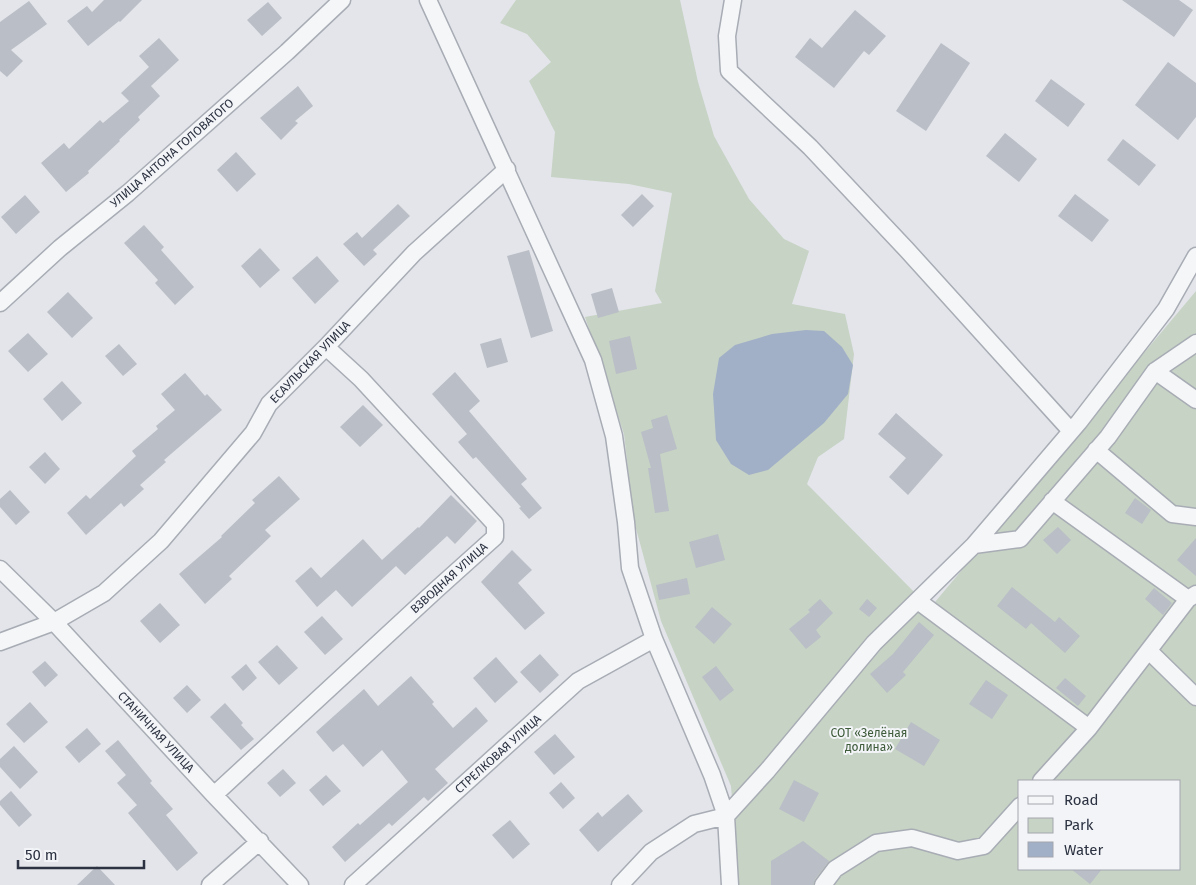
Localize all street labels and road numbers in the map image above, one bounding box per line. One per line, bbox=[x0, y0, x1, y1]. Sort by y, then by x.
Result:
street label: УЛИЦА АНТОНА ГОЛОВАТОГО bbox=[108, 96, 236, 210]
street label: ЕСАУЛЬСКАЯ УЛИЦА bbox=[267, 318, 353, 406]
street label: ВЗВОДНАЯ УЛИЦА bbox=[408, 540, 490, 616]
street label: СТАНИЧНАЯ УЛИЦА bbox=[115, 689, 197, 775]
street label: СТРЕЛКОВАЯ УЛИЦА bbox=[452, 712, 544, 796]

